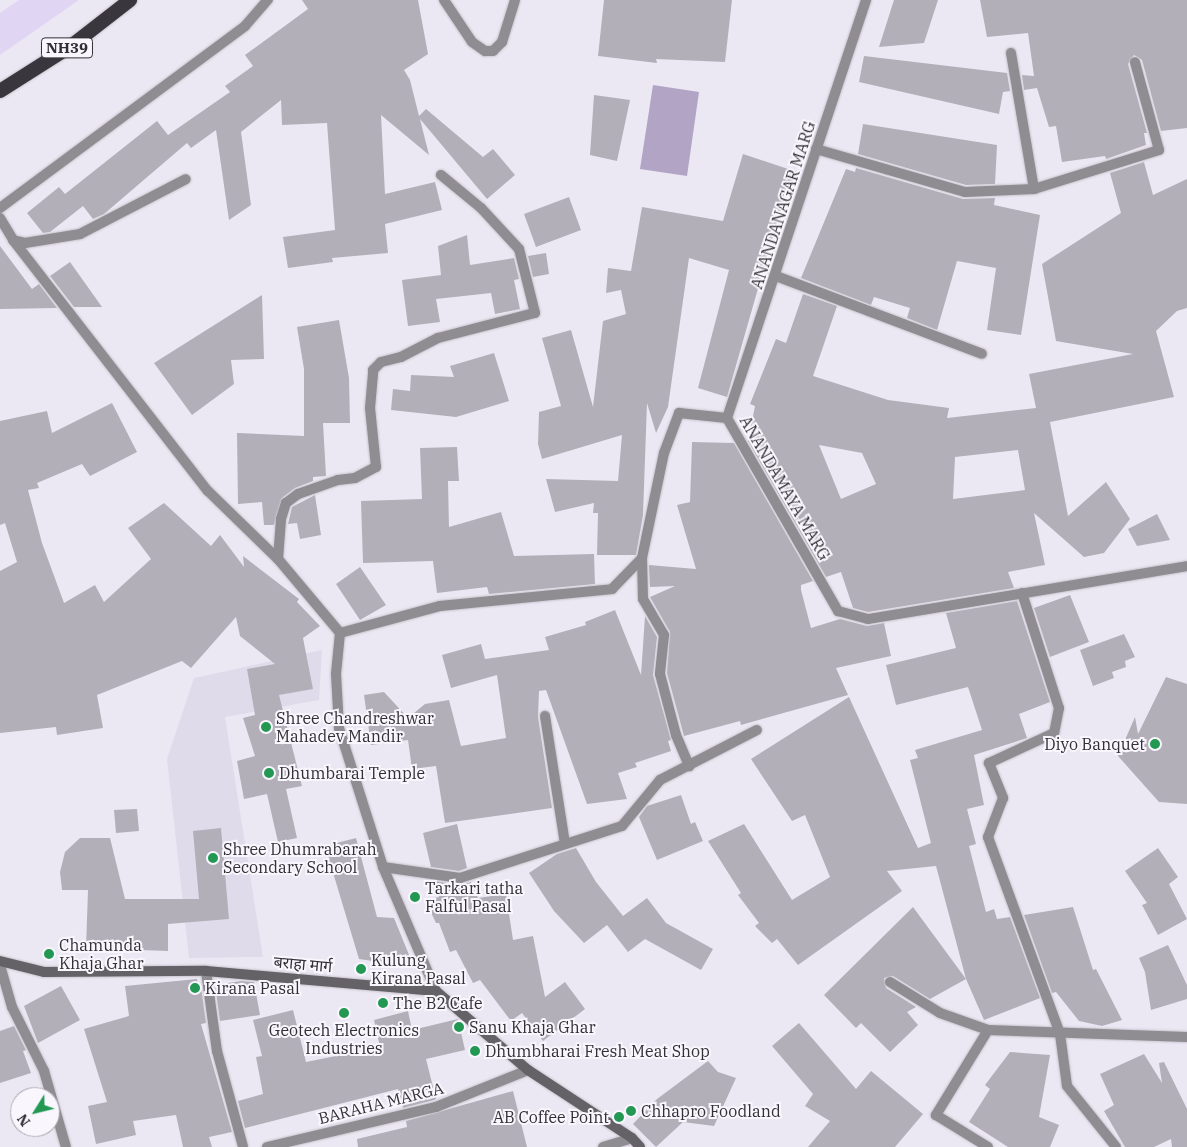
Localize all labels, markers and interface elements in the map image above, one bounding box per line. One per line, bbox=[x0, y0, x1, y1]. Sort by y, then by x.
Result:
road number: NH39 bbox=[41, 36, 93, 60]
street label: ANANDANAGAR MARG bbox=[747, 119, 819, 291]
street label: ANANDAMAYA MARG bbox=[736, 412, 834, 564]
place label: Shree Chandreshwar Mahadev Mandir bbox=[276, 708, 434, 746]
marker: Shree Chandreshwar Mahadev Mandir bbox=[260, 721, 272, 733]
place label: Diyo Banquet bbox=[1044, 734, 1145, 754]
marker: Diyo Banquet bbox=[1149, 738, 1161, 750]
place label: Dhumbarai Temple bbox=[279, 763, 425, 783]
marker: Dhumbarai Temple bbox=[263, 767, 275, 779]
place label: Shree Dhumrabarah Secondary School bbox=[223, 839, 377, 877]
marker: Shree Dhumrabarah Secondary School bbox=[207, 852, 219, 864]
place label: Tarkari tatha Falful Pasal bbox=[425, 878, 523, 916]
marker: Tarkari tatha Falful Pasal bbox=[409, 891, 421, 903]
place label: Chamunda Khaja Ghar bbox=[59, 935, 144, 973]
marker: Chamunda Khaja Ghar bbox=[43, 948, 55, 960]
place label: Kulung Kirana Pasal bbox=[371, 950, 466, 988]
street label: बराहा मार्ग bbox=[273, 952, 333, 976]
marker: Kulung Kirana Pasal bbox=[355, 963, 367, 975]
place label: Kirana Pasal bbox=[205, 978, 300, 998]
marker: Kirana Pasal bbox=[189, 982, 201, 994]
place label: The B2 Cafe bbox=[393, 993, 483, 1013]
marker: The B2 Cafe bbox=[377, 997, 389, 1009]
marker: Geotech Electronics Industries bbox=[338, 1007, 350, 1019]
place label: Sanu Khaja Ghar bbox=[469, 1017, 596, 1037]
place label: Geotech Electronics Industries bbox=[269, 1020, 419, 1058]
marker: Sanu Khaja Ghar bbox=[453, 1021, 465, 1033]
place label: Dhumbharai Fresh Meat Shop bbox=[485, 1041, 710, 1061]
marker: Dhumbharai Fresh Meat Shop bbox=[469, 1045, 481, 1057]
street label: BARAHA MARGA bbox=[316, 1078, 446, 1128]
north arrow bbox=[10, 1087, 60, 1137]
place label: Chhapro Foodland bbox=[641, 1101, 781, 1121]
marker: Chhapro Foodland bbox=[625, 1105, 637, 1117]
place label: AB Coffee Point bbox=[493, 1107, 609, 1127]
text: N bbox=[13, 1110, 34, 1130]
marker: AB Coffee Point bbox=[613, 1111, 625, 1123]

